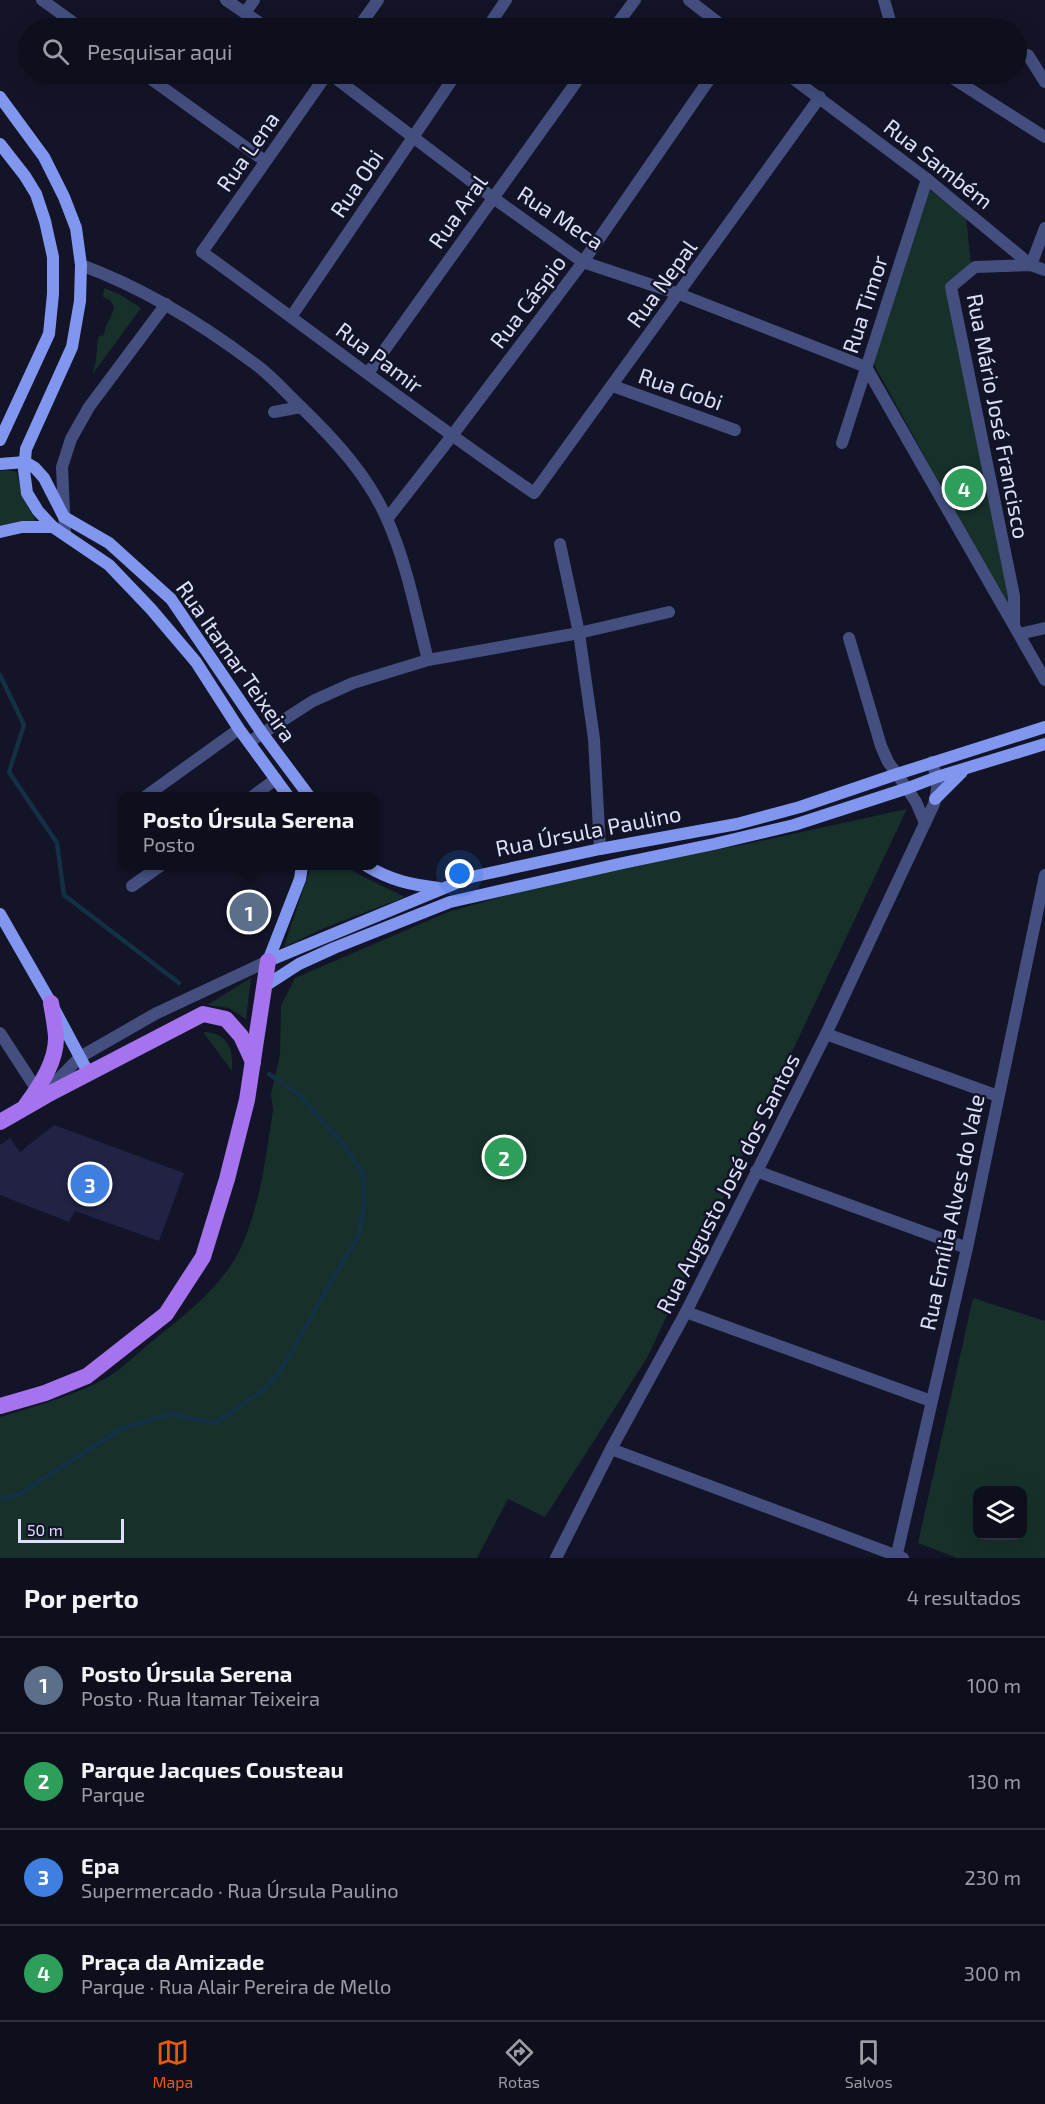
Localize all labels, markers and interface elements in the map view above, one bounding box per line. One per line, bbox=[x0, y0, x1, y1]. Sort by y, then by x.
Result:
search box bbox=[18, 18, 1027, 84]
icon: search bbox=[39, 35, 72, 68]
text: Pesquisar aqui bbox=[87, 38, 233, 64]
street label: Rua Lena bbox=[210, 106, 284, 196]
street label: Rua Sambém bbox=[880, 113, 998, 213]
street label: Rua Obi bbox=[324, 144, 388, 222]
street label: Rua Aral bbox=[422, 169, 492, 253]
street label: Rua Meca bbox=[513, 180, 609, 254]
street label: Rua Nepal bbox=[621, 234, 702, 332]
street label: Rua Cáspio bbox=[484, 249, 570, 353]
street label: Rua Timor bbox=[836, 252, 892, 356]
street label: Rua Mário José Francisco bbox=[962, 291, 1036, 541]
street label: Rua Pamir bbox=[332, 316, 429, 398]
street label: Rua Gobi bbox=[635, 361, 727, 415]
pin: 4 bbox=[944, 466, 984, 510]
street label: Rua Itamar Teixeira bbox=[172, 575, 302, 747]
popup bbox=[118, 792, 379, 870]
street label: Rua Úrsula Paulino bbox=[493, 799, 683, 861]
text: Posto Úrsula Serena bbox=[143, 806, 354, 832]
text: Posto bbox=[143, 832, 195, 856]
your location bbox=[445, 859, 474, 888]
pin: 1 bbox=[230, 890, 268, 934]
street label: Rua Augusto José dos Santos bbox=[650, 1049, 804, 1317]
street label: Rua Emília Alves do Vale bbox=[913, 1092, 989, 1332]
pin: 2 bbox=[484, 1134, 524, 1180]
pin: 3 bbox=[70, 1162, 110, 1206]
map controls bbox=[973, 1486, 1027, 1540]
button: layers bbox=[973, 1486, 1027, 1540]
scale bar bbox=[18, 1516, 124, 1544]
text: 50 m bbox=[27, 1520, 63, 1539]
text: Por perto bbox=[24, 1582, 139, 1613]
text: 4 resultados bbox=[907, 1585, 1021, 1609]
text: Posto Úrsula Serena bbox=[81, 1660, 292, 1686]
text: 1 bbox=[39, 1673, 48, 1697]
text: 100 m bbox=[967, 1673, 1021, 1697]
text: Posto · Rua Itamar Teixeira bbox=[81, 1686, 320, 1710]
text: Parque Jacques Cousteau bbox=[81, 1756, 344, 1782]
text: 2 bbox=[38, 1769, 49, 1793]
text: 130 m bbox=[968, 1769, 1021, 1793]
text: Parque bbox=[81, 1782, 145, 1806]
text: Epa bbox=[81, 1852, 119, 1878]
text: 3 bbox=[38, 1865, 49, 1889]
text: 230 m bbox=[965, 1865, 1021, 1889]
text: Supermercado · Rua Úrsula Paulino bbox=[81, 1878, 399, 1902]
text: Praça da Amizade bbox=[81, 1948, 264, 1974]
text: 4 bbox=[37, 1961, 50, 1985]
text: 300 m bbox=[964, 1961, 1021, 1985]
text: Parque · Rua Alair Pereira de Mello bbox=[81, 1974, 391, 1998]
tab: Mapa bbox=[152, 2036, 193, 2091]
tab: Rotas bbox=[498, 2036, 540, 2091]
tab: Salvos bbox=[845, 2036, 893, 2091]

